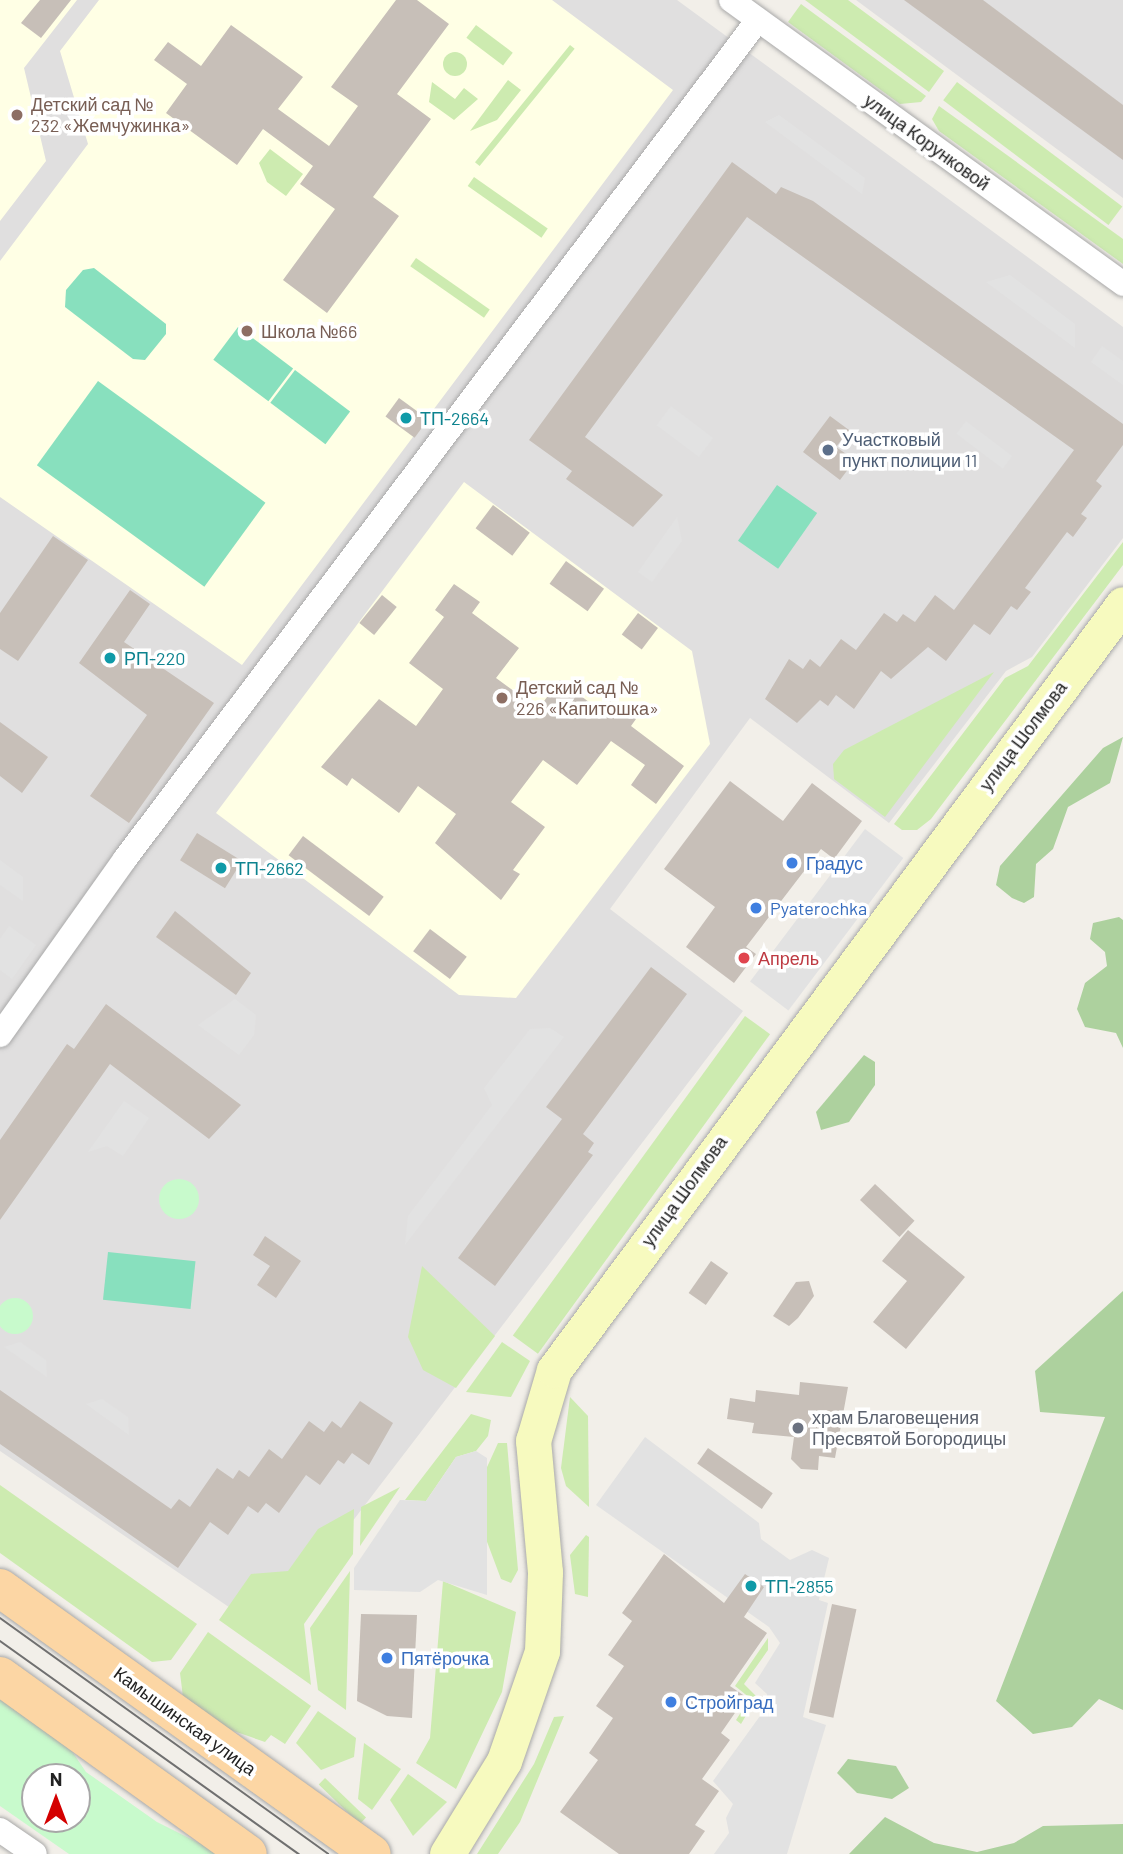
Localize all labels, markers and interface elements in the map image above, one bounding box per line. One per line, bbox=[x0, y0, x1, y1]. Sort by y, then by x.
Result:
street label: улица Корунковой bbox=[860, 89, 994, 195]
place label: Детский сад № 232 «Жемчужинка» bbox=[31, 94, 190, 136]
marker: Детский сад № 232 «Жемчужинка» bbox=[9, 107, 25, 123]
place label: Школа №66 bbox=[261, 320, 357, 342]
marker: Школа №66 bbox=[239, 323, 255, 339]
place label: ТП-2664 bbox=[420, 407, 489, 429]
marker: ТП-2664 bbox=[398, 410, 414, 426]
place label: Участковый пункт полиции 11 bbox=[842, 429, 977, 472]
marker: Участковый пункт полиции 11 bbox=[820, 442, 836, 458]
place label: РП-220 bbox=[124, 647, 186, 669]
marker: РП-220 bbox=[102, 650, 118, 666]
place label: Детский сад № 226 «Капитошка» bbox=[516, 677, 659, 720]
street label: улица Шолмова bbox=[975, 677, 1071, 795]
marker: Детский сад № 226 «Капитошка» bbox=[494, 690, 510, 706]
place label: Градус bbox=[806, 852, 863, 874]
marker: Градус bbox=[784, 855, 800, 871]
place label: ТП-2662 bbox=[235, 857, 304, 879]
marker: ТП-2662 bbox=[213, 860, 229, 876]
place label: Pyaterochka bbox=[770, 897, 867, 919]
marker: Pyaterochka bbox=[748, 900, 764, 916]
place label: Апрель bbox=[758, 947, 819, 969]
marker: Апрель bbox=[736, 950, 752, 966]
street label: улица Шолмова bbox=[637, 1131, 731, 1251]
place label: храм Благовещения Пресвятой Богородицы bbox=[812, 1407, 1006, 1450]
marker: храм Благовещения Пресвятой Богородицы bbox=[790, 1420, 806, 1436]
place label: ТП-2855 bbox=[765, 1575, 834, 1597]
marker: ТП-2855 bbox=[743, 1578, 759, 1594]
place label: Пятёрочка bbox=[401, 1647, 489, 1669]
marker: Пятёрочка bbox=[379, 1650, 395, 1666]
street label: Камышинская улица bbox=[110, 1662, 260, 1780]
place label: Стройград bbox=[685, 1691, 773, 1713]
marker: Стройград bbox=[663, 1694, 679, 1710]
north arrow bbox=[21, 1763, 91, 1833]
text: N bbox=[50, 1767, 62, 1790]

